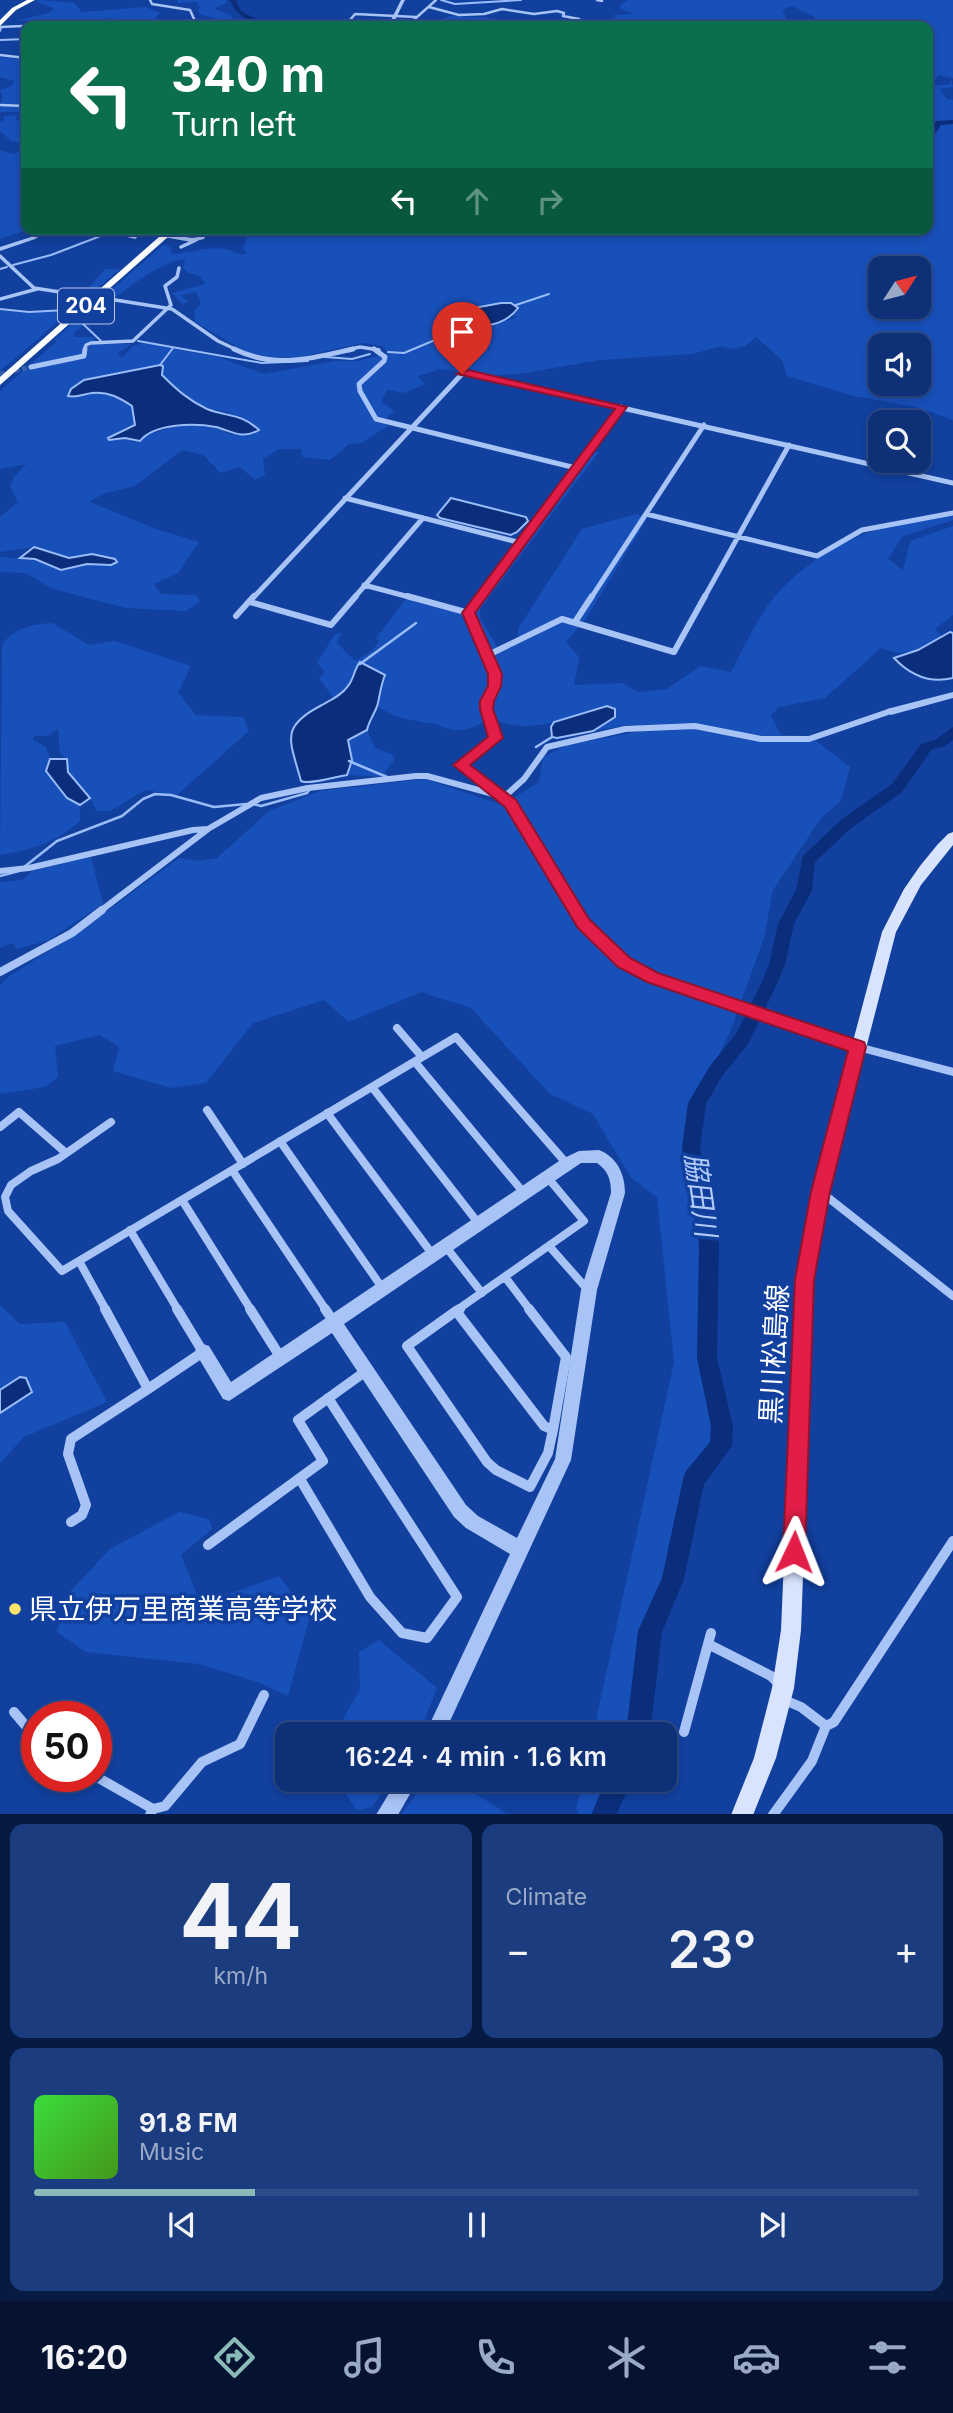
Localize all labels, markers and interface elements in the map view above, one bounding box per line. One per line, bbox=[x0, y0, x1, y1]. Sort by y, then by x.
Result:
text: 340 m bbox=[171, 45, 325, 104]
icon: left bbox=[56, 49, 147, 140]
text: Turn left bbox=[171, 105, 296, 144]
icon: left bbox=[385, 182, 423, 220]
icon: ahead bbox=[458, 182, 496, 220]
icon: right bbox=[531, 182, 569, 220]
north arrow bbox=[868, 256, 931, 318]
map controls bbox=[868, 256, 931, 473]
road number: 204 bbox=[58, 288, 114, 324]
pin bbox=[432, 302, 492, 374]
icon: arrive bbox=[443, 313, 481, 351]
button: sound bbox=[868, 333, 931, 396]
button: search bbox=[868, 410, 931, 473]
water label: 脇田川 bbox=[678, 1151, 724, 1242]
street label: 黒川松島線 bbox=[753, 1283, 795, 1425]
position arrow bbox=[757, 1515, 831, 1589]
place label: 県立伊万里商業高等学校 bbox=[29, 1592, 337, 1626]
marker: 県立伊万里商業高等学校 bbox=[7, 1601, 23, 1617]
speed limit sign: 50 bbox=[21, 1701, 112, 1792]
text: 16:24 · 4 min · 1.6 km bbox=[345, 1741, 607, 1772]
text: 44 bbox=[179, 1861, 302, 1971]
text: Climate bbox=[506, 1883, 587, 1911]
text: 23° bbox=[668, 1918, 757, 1981]
text: − bbox=[506, 1927, 531, 1973]
text: + bbox=[894, 1927, 919, 1973]
text: km/h bbox=[213, 1962, 268, 1990]
text: 91.8 FM bbox=[139, 2107, 238, 2138]
text: Music bbox=[139, 2138, 204, 2166]
icon: previous bbox=[163, 2206, 201, 2244]
icon: pause bbox=[458, 2206, 496, 2244]
icon: next bbox=[753, 2206, 791, 2244]
icon: directions bbox=[210, 2333, 259, 2382]
icon: music bbox=[340, 2333, 389, 2382]
icon: phone bbox=[471, 2333, 520, 2382]
icon: climate bbox=[602, 2333, 651, 2382]
icon: car bbox=[732, 2333, 781, 2382]
icon: filters bbox=[863, 2333, 912, 2382]
text: 16:20 bbox=[41, 2338, 128, 2377]

